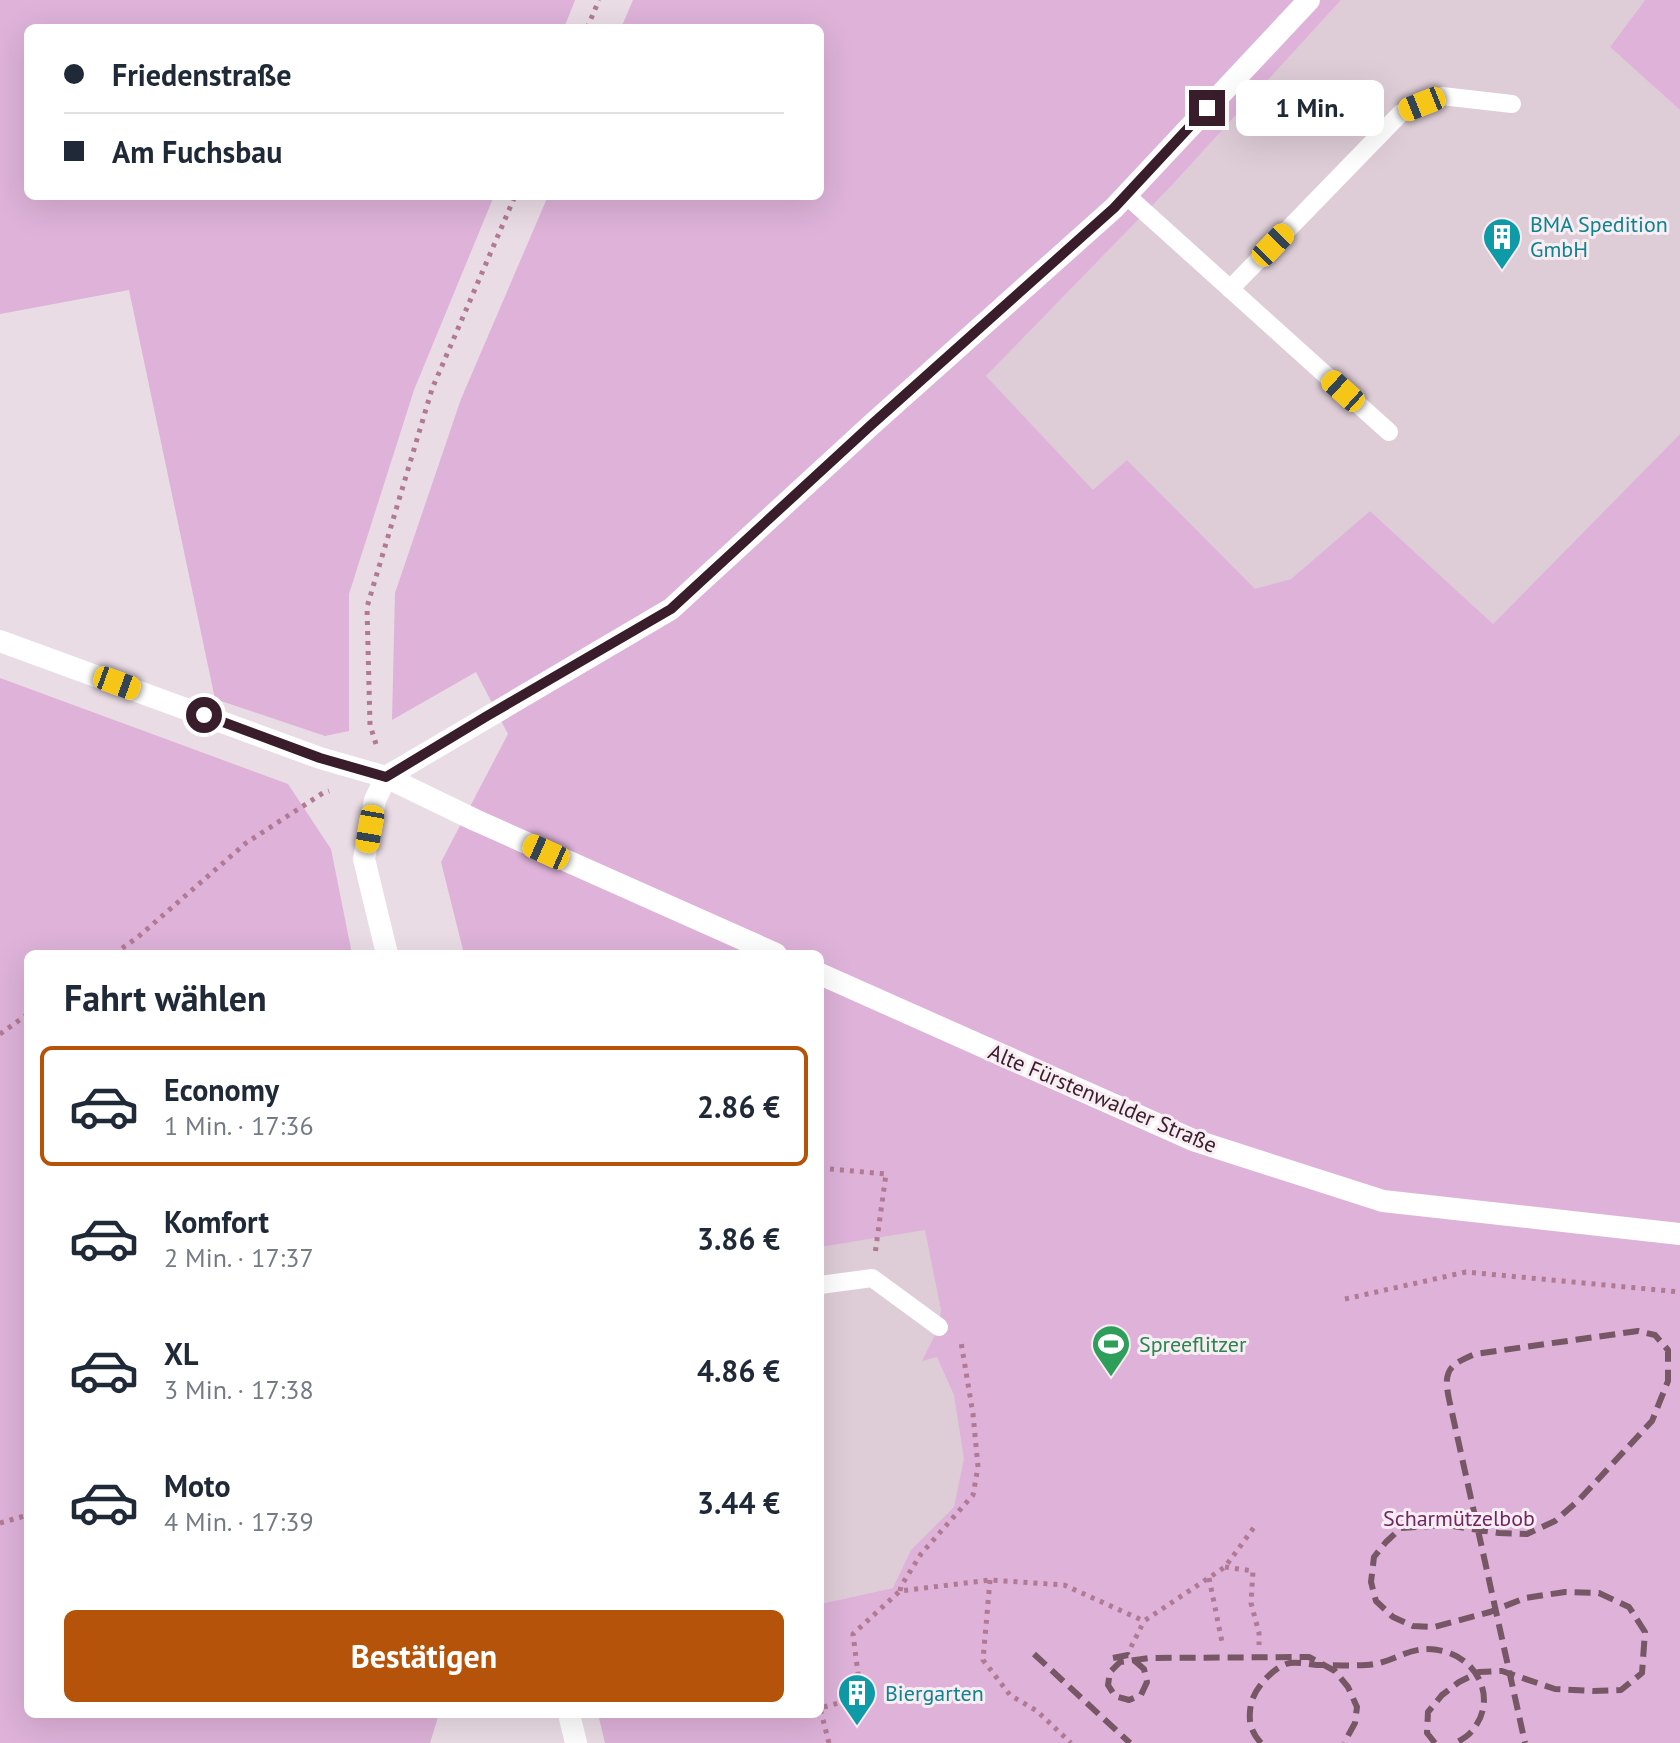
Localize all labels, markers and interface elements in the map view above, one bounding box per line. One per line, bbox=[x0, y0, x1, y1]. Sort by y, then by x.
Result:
text: Friedenstraße bbox=[112, 55, 292, 94]
callout: 1 Min. bbox=[1235, 80, 1383, 136]
car bbox=[1395, 84, 1449, 124]
route end bbox=[1189, 90, 1225, 126]
text: 1 Min. bbox=[1275, 91, 1345, 124]
text: Am Fuchsbau bbox=[112, 132, 282, 171]
place label: BMA Spedition GmbH bbox=[1530, 210, 1668, 263]
building icon: BMA Spedition GmbH bbox=[1481, 216, 1523, 271]
car bbox=[1248, 219, 1298, 271]
car bbox=[1317, 366, 1369, 416]
car bbox=[90, 664, 144, 702]
route start bbox=[186, 697, 222, 733]
car bbox=[354, 803, 386, 855]
car bbox=[519, 831, 573, 873]
text: Fahrt wählen bbox=[64, 974, 267, 1021]
street label: Alte Fürstenwalder Straße bbox=[985, 1037, 1221, 1159]
icon: car bbox=[68, 1070, 140, 1142]
text: Economy bbox=[164, 1070, 279, 1109]
text: 2.86 € bbox=[697, 1087, 780, 1126]
text: 1 Min. · 17:36 bbox=[164, 1109, 314, 1142]
icon: car bbox=[68, 1202, 140, 1274]
text: Komfort bbox=[164, 1202, 269, 1241]
text: 3.86 € bbox=[697, 1219, 780, 1258]
text: 2 Min. · 17:37 bbox=[164, 1241, 314, 1274]
sports icon: Spreeflitzer bbox=[1090, 1323, 1132, 1378]
place label: Spreeflitzer bbox=[1139, 1330, 1247, 1358]
icon: car bbox=[68, 1334, 140, 1406]
text: XL bbox=[164, 1334, 198, 1373]
text: 4.86 € bbox=[697, 1351, 780, 1390]
text: 3 Min. · 17:38 bbox=[164, 1373, 314, 1406]
icon: car bbox=[68, 1466, 140, 1538]
text: Moto bbox=[164, 1466, 231, 1505]
text: 3.44 € bbox=[697, 1483, 780, 1522]
park label: Scharmützelbob bbox=[1383, 1504, 1535, 1532]
text: 4 Min. · 17:39 bbox=[164, 1505, 314, 1538]
button: Bestätigen bbox=[64, 1610, 784, 1702]
building icon: Biergarten bbox=[836, 1672, 878, 1727]
place label: Biergarten bbox=[885, 1679, 984, 1707]

